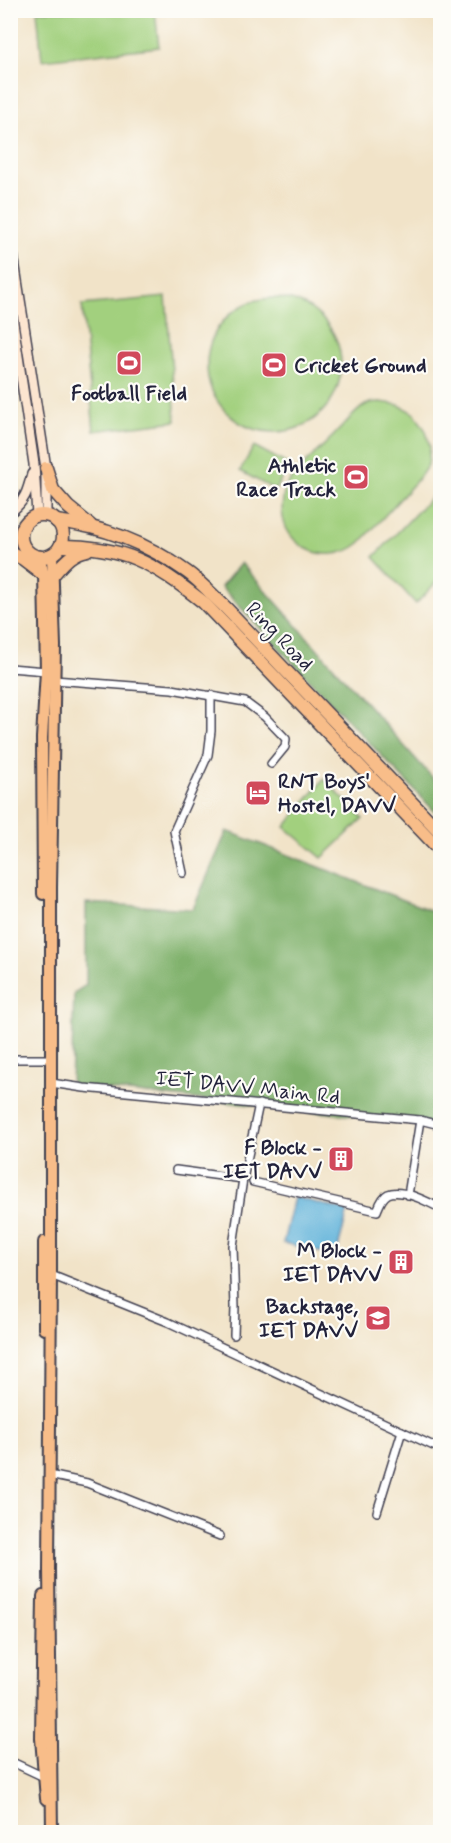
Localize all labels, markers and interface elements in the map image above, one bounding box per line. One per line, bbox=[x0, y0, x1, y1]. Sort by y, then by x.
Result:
sports icon: Football Field bbox=[114, 348, 144, 378]
sports icon: Cricket Ground bbox=[259, 350, 289, 380]
place label: Cricket Ground bbox=[294, 352, 427, 380]
place label: Football Field bbox=[71, 380, 187, 408]
place label: Athletic Race Track bbox=[236, 452, 337, 504]
sports icon: Athletic Race Track bbox=[341, 462, 371, 492]
street label: Ring Road bbox=[238, 596, 319, 678]
place label: RNT Boys' Hostel, DAVV bbox=[278, 768, 397, 820]
hotel icon: RNT Boys' Hostel, DAVV bbox=[243, 778, 273, 808]
street label: IET DAVV Main Rd bbox=[155, 1064, 341, 1112]
place label: F Block - IET DAVV bbox=[223, 1134, 322, 1186]
building icon: F Block - IET DAVV bbox=[326, 1144, 356, 1174]
place label: M Block - IET DAVV bbox=[283, 1237, 382, 1289]
building icon: M Block - IET DAVV bbox=[386, 1247, 416, 1277]
place label: Backstage, IET DAVV bbox=[259, 1293, 358, 1345]
school or university icon: Backstage, IET DAVV bbox=[363, 1303, 393, 1333]

